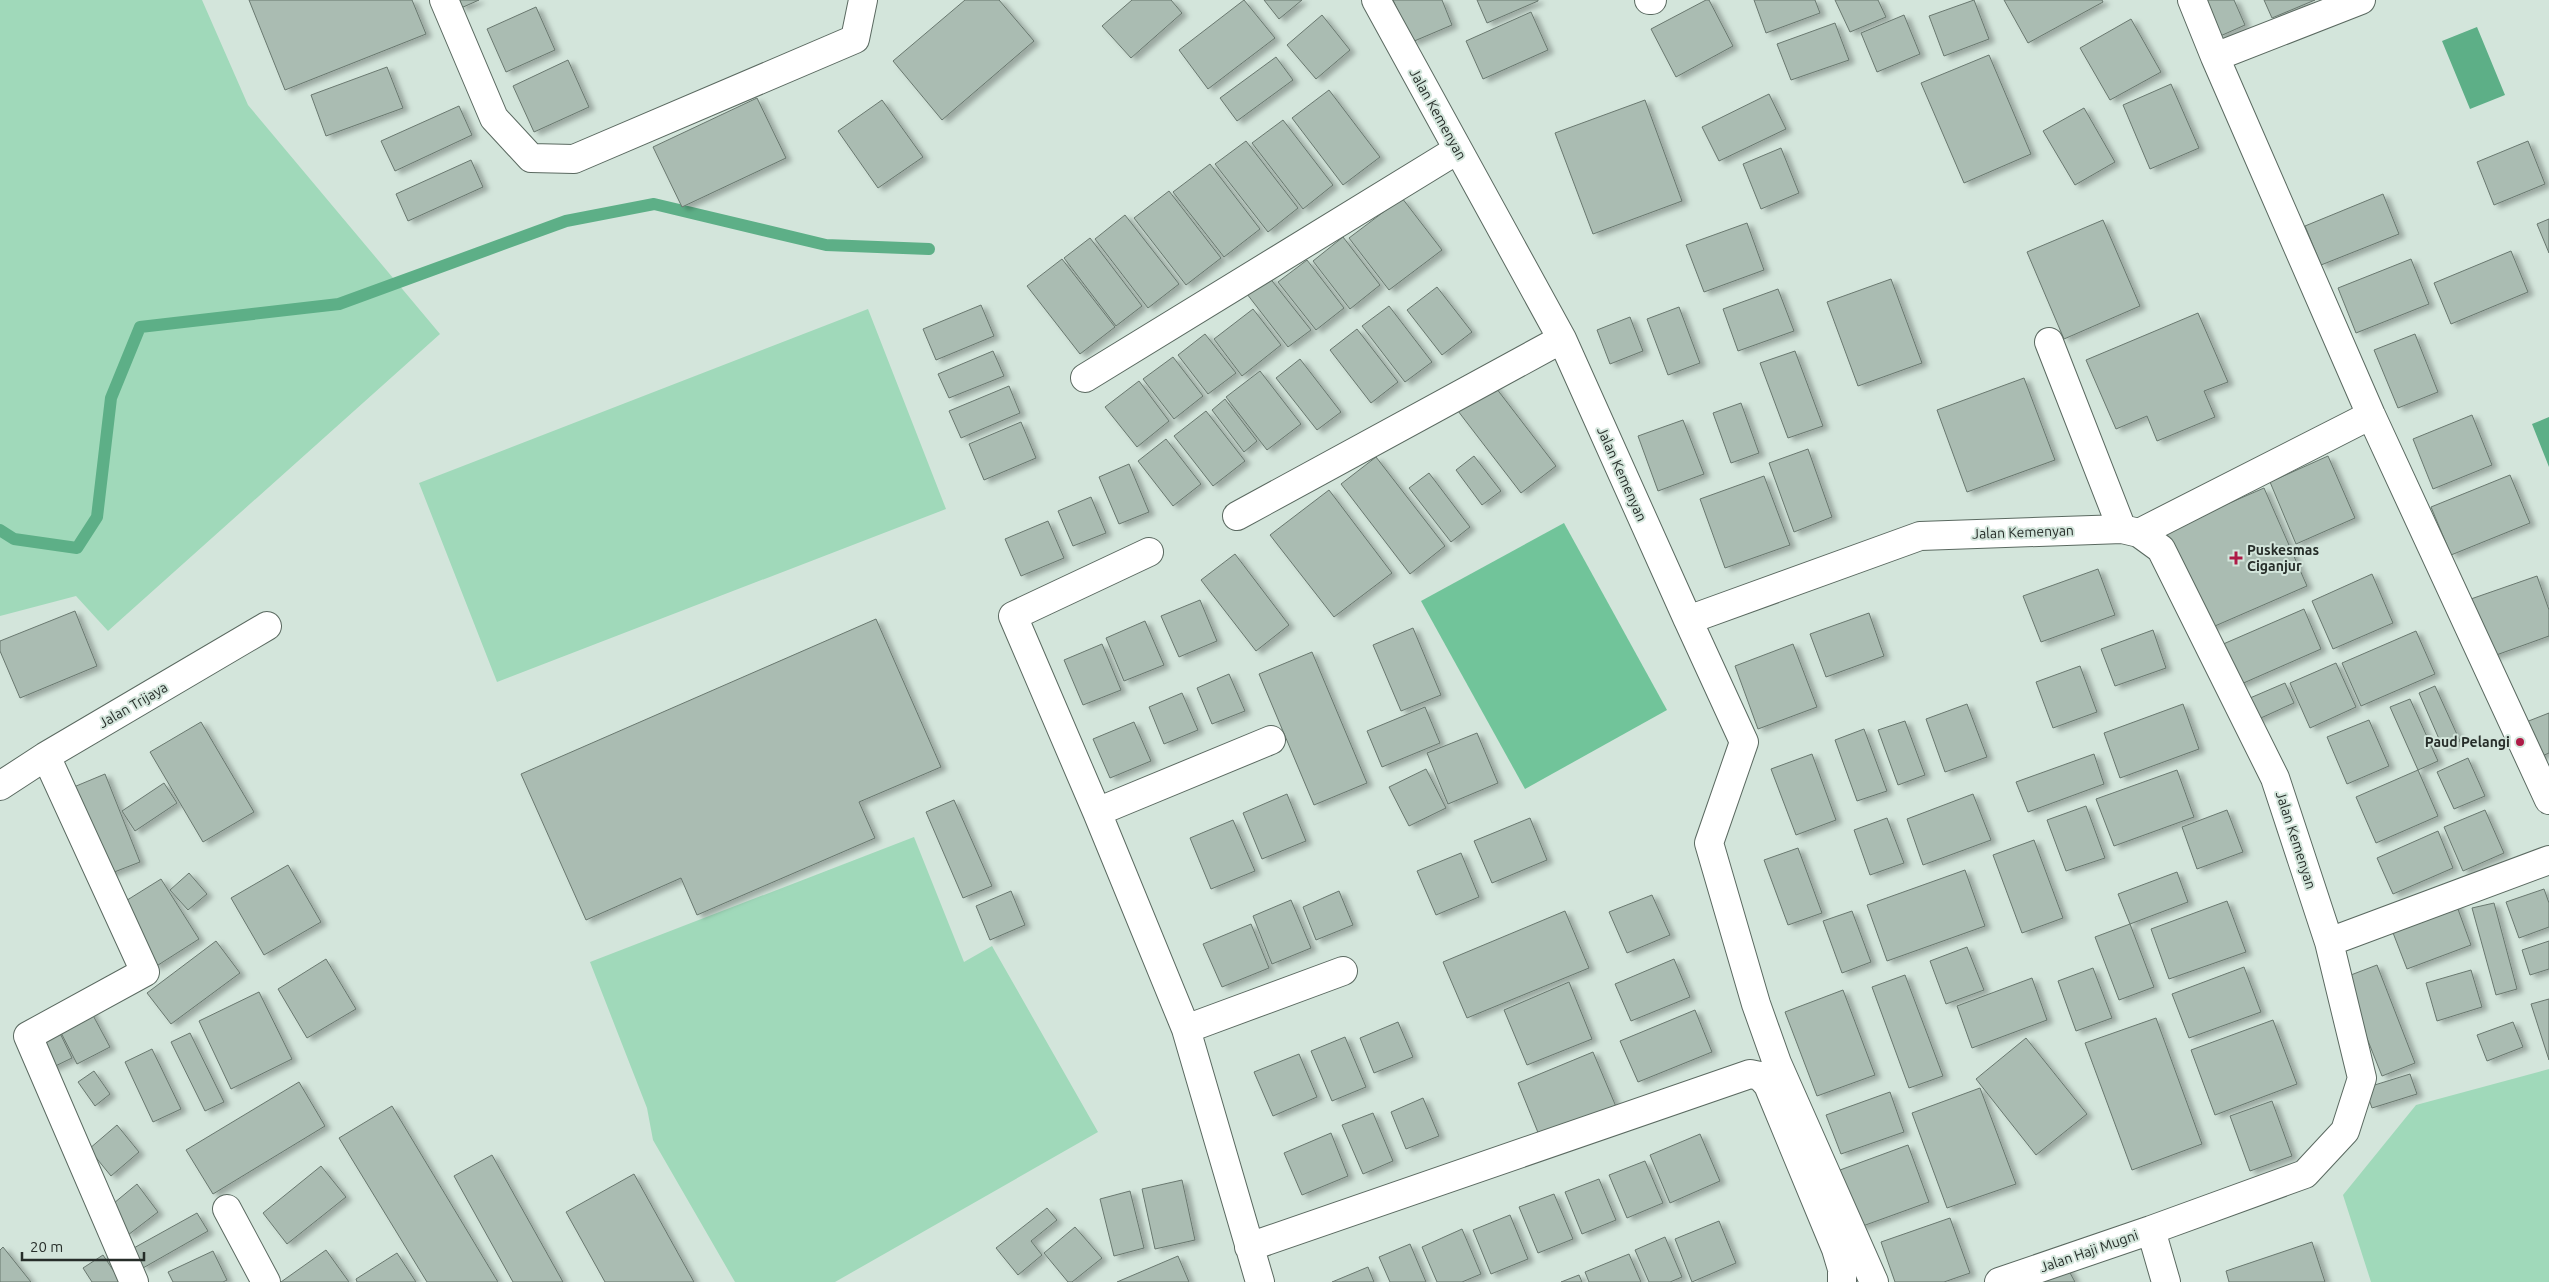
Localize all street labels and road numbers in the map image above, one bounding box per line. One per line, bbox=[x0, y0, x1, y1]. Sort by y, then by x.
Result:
street label: Jalan Kemenyan bbox=[1406, 66, 1470, 162]
street label: Jalan Kemenyan bbox=[1594, 424, 1650, 524]
street label: Jalan Kemenyan bbox=[1972, 522, 2074, 542]
street label: Jalan Trijaya bbox=[96, 679, 170, 731]
street label: Jalan Kemenyan bbox=[2273, 789, 2319, 891]
street label: Jalan Haji Mugni bbox=[2038, 1227, 2140, 1275]

